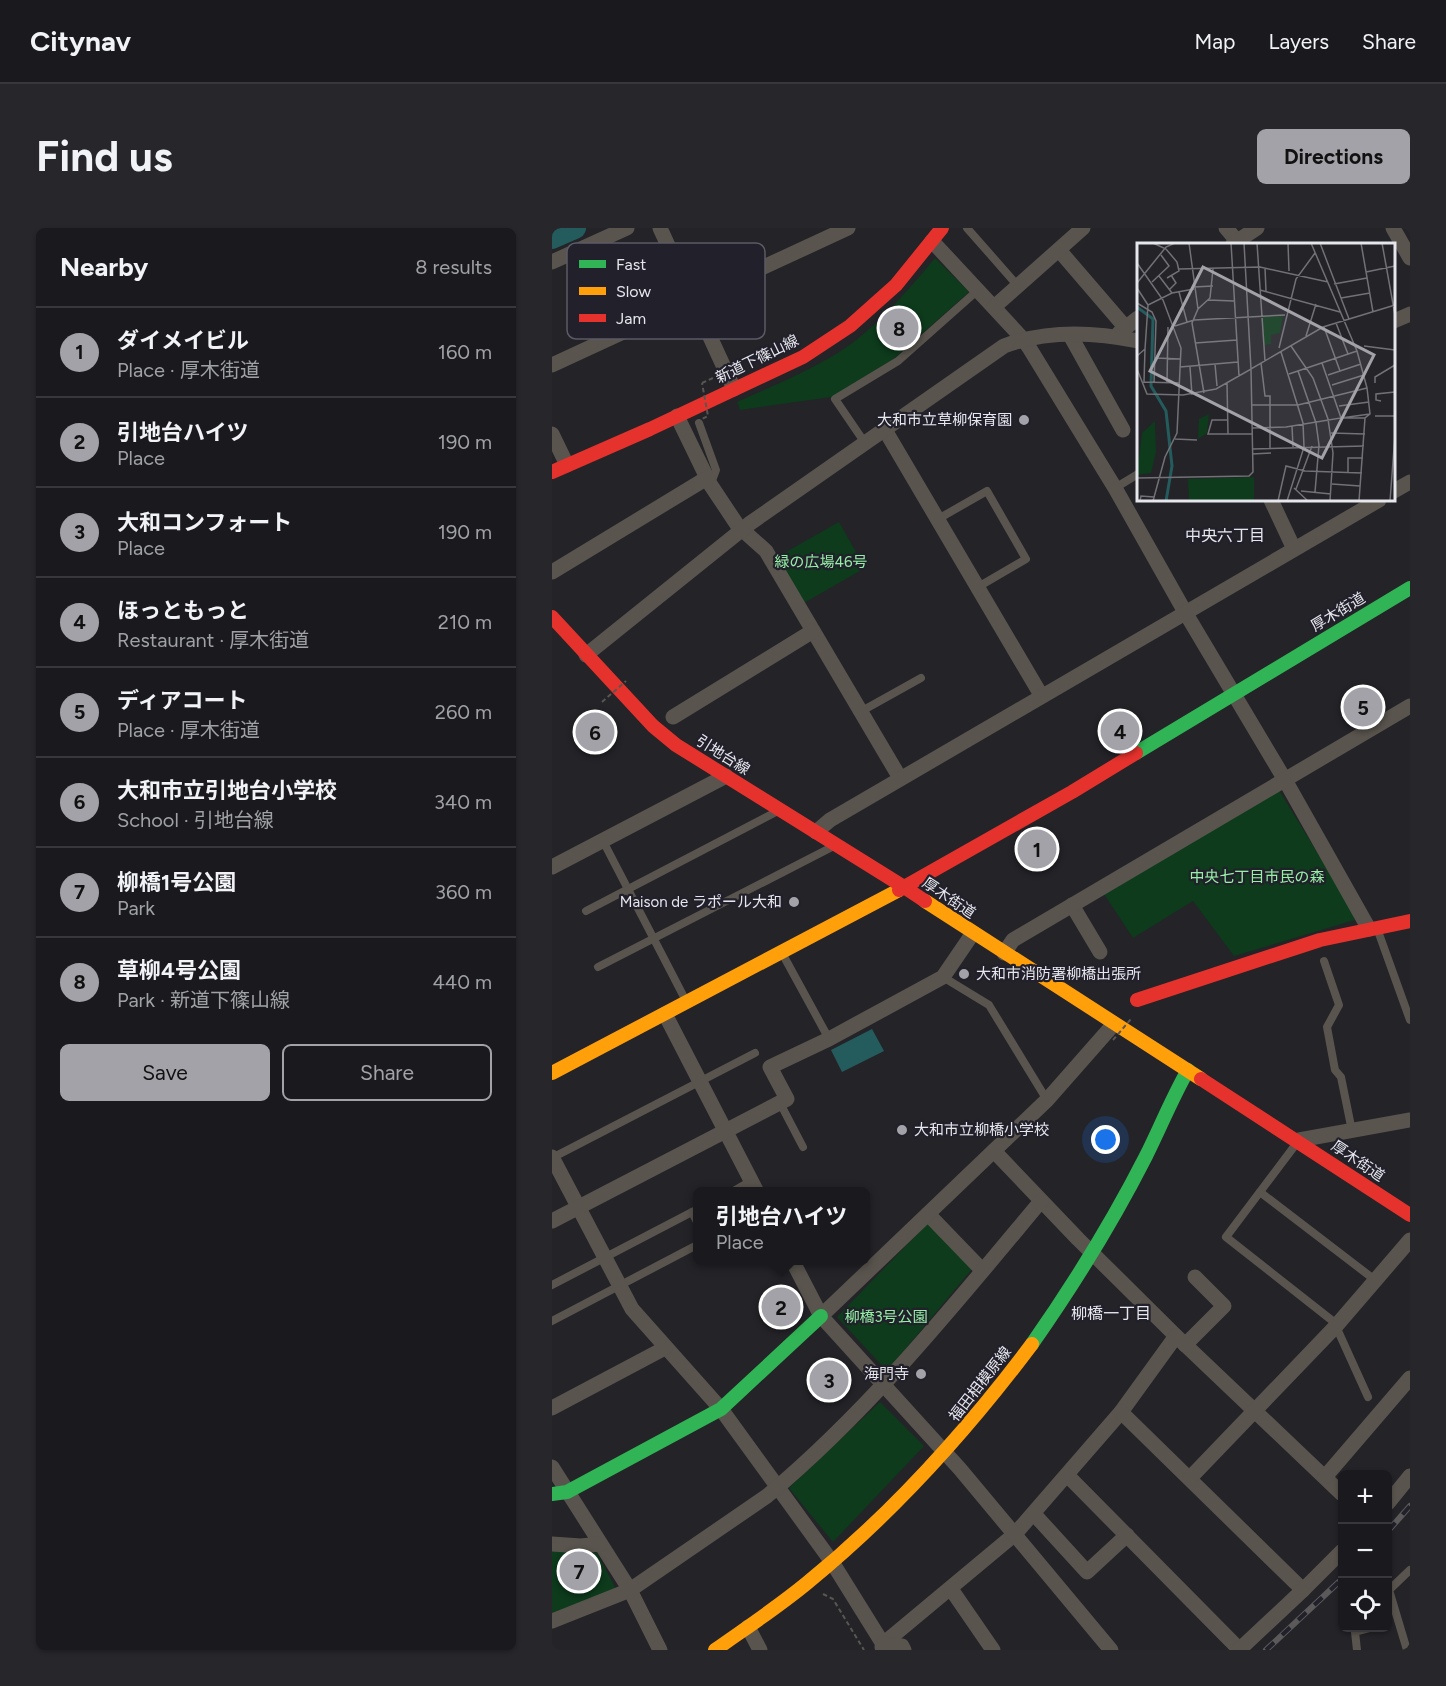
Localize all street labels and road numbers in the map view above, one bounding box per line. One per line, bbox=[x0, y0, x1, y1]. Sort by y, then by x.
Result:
street label: 新道下篠山線 bbox=[713, 331, 801, 387]
street label: 厚木街道 bbox=[1308, 589, 1368, 635]
street label: 引地台線 bbox=[693, 731, 753, 779]
street label: 厚木街道 bbox=[919, 874, 979, 922]
street label: 厚木街道 bbox=[1328, 1137, 1388, 1185]
street label: 福田相模原線 bbox=[945, 1343, 1015, 1425]

